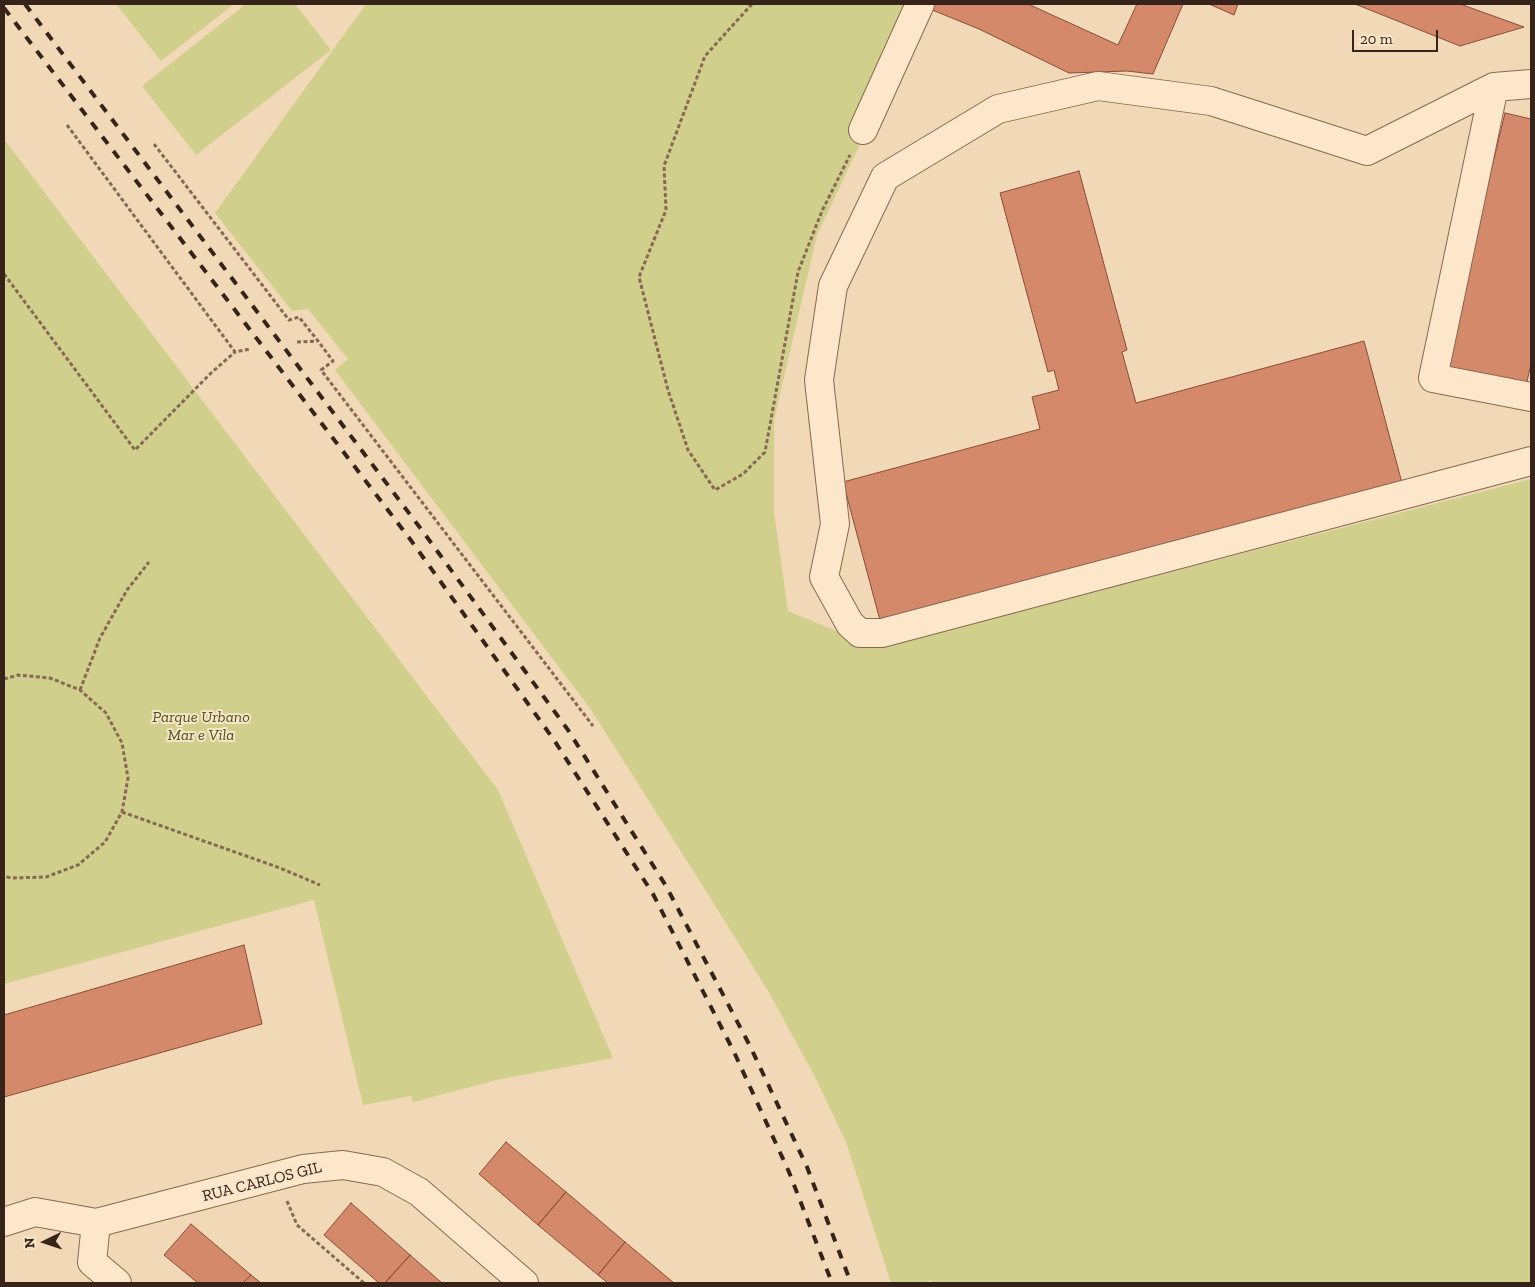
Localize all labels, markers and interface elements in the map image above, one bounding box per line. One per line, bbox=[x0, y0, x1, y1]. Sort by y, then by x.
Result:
scale bar bbox=[1355, 20, 1441, 52]
text: 20 m bbox=[1360, 30, 1393, 48]
park label: Parque Urbano Mar e Vila bbox=[152, 707, 250, 745]
street label: RUA CARLOS GIL bbox=[200, 1158, 324, 1206]
north arrow bbox=[20, 1217, 70, 1267]
text: N bbox=[21, 1237, 38, 1249]

